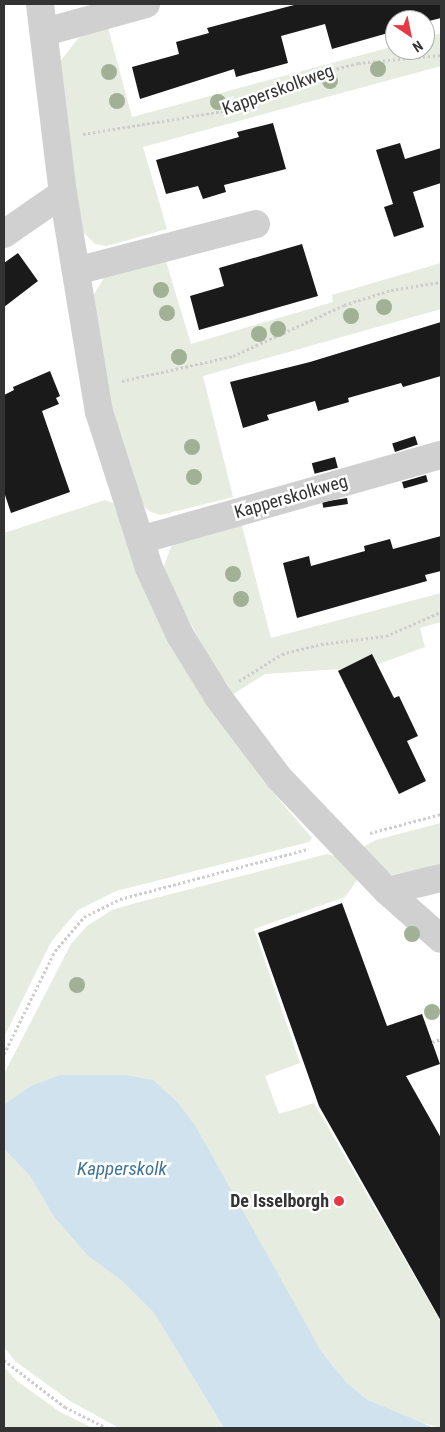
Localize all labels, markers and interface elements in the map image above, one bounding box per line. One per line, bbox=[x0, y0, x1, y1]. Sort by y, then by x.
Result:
north arrow bbox=[385, 10, 435, 60]
text: N bbox=[410, 38, 426, 56]
street label: Kapperskolkweg bbox=[219, 60, 337, 120]
street label: Kapperskolkweg bbox=[232, 471, 350, 523]
water label: Kapperskolk bbox=[77, 1158, 167, 1180]
place label: De Isselborgh bbox=[230, 1190, 329, 1212]
marker: De Isselborgh bbox=[333, 1195, 345, 1207]

